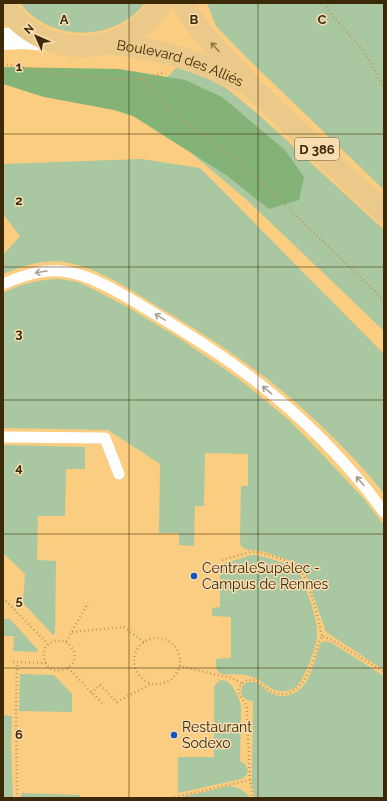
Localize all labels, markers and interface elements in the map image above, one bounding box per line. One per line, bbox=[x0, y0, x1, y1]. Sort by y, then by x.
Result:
text: A bbox=[60, 12, 69, 27]
text: B bbox=[190, 12, 199, 27]
text: C bbox=[318, 12, 327, 27]
north arrow bbox=[16, 16, 56, 56]
text: N bbox=[22, 22, 37, 37]
street label: Boulevard des Alliés bbox=[116, 37, 246, 90]
one-way arrow bbox=[211, 42, 220, 52]
text: 1 bbox=[16, 59, 23, 74]
road number: D 386 bbox=[295, 138, 339, 160]
text: 2 bbox=[15, 193, 23, 208]
one-way arrow bbox=[35, 268, 48, 276]
one-way arrow bbox=[154, 312, 166, 320]
text: 3 bbox=[15, 326, 23, 341]
one-way arrow bbox=[262, 386, 273, 394]
text: 4 bbox=[15, 460, 23, 475]
one-way arrow bbox=[355, 476, 365, 486]
place label: CentraleSupélec - Campus de Rennes bbox=[202, 560, 329, 592]
marker: CentraleSupélec - Campus de Rennes bbox=[189, 571, 199, 581]
text: 5 bbox=[15, 593, 23, 608]
place label: Restaurant Sodexo bbox=[182, 719, 252, 751]
text: 6 bbox=[15, 727, 23, 742]
marker: Restaurant Sodexo bbox=[169, 730, 179, 740]

